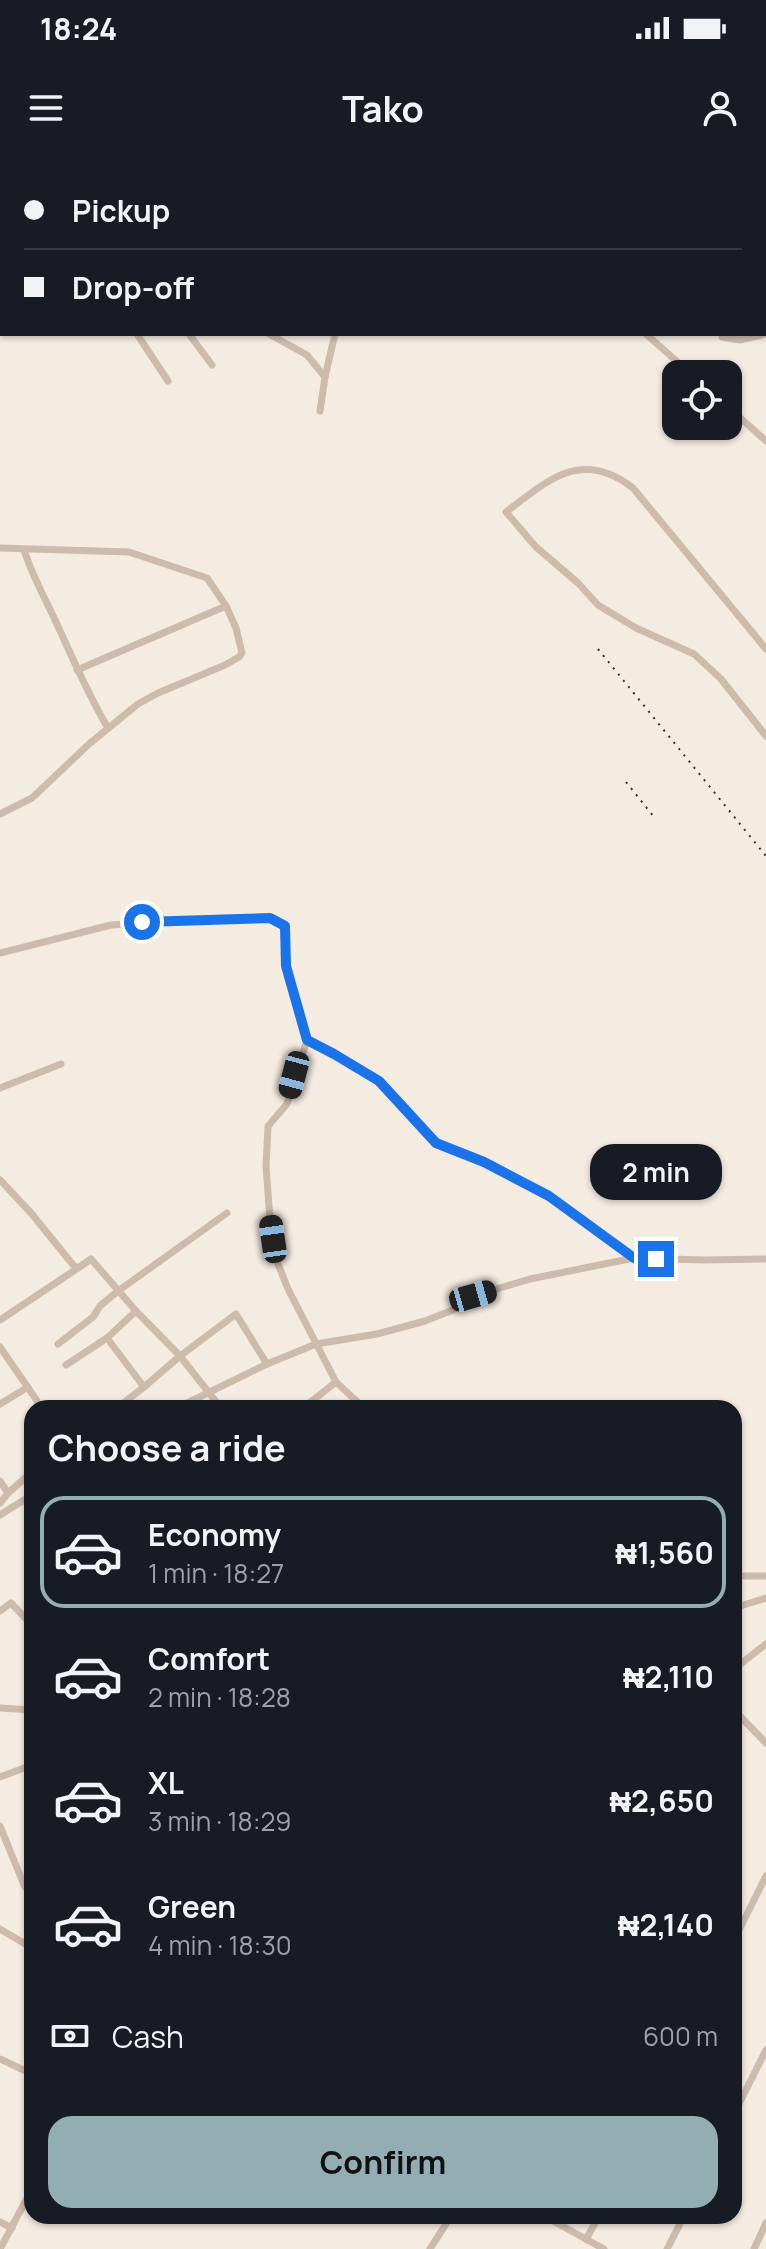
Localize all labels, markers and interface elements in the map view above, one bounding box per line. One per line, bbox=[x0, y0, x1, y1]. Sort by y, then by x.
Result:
text: 18:24 bbox=[40, 8, 117, 49]
text: Tako bbox=[342, 84, 424, 133]
icon: menu bbox=[24, 86, 68, 130]
icon: person bbox=[698, 86, 742, 130]
text: Pickup bbox=[72, 190, 170, 231]
text: Drop-off bbox=[72, 267, 194, 308]
map controls bbox=[662, 360, 742, 440]
button: locate bbox=[662, 360, 742, 440]
route start bbox=[124, 904, 160, 940]
car bbox=[276, 1049, 312, 1101]
callout: 2 min bbox=[590, 1143, 722, 1199]
text: 2 min bbox=[622, 1154, 690, 1190]
car bbox=[258, 1214, 288, 1264]
route end bbox=[638, 1241, 674, 1277]
car bbox=[447, 1278, 499, 1314]
text: Choose a ride bbox=[48, 1423, 286, 1472]
text: Economy bbox=[148, 1514, 281, 1555]
icon: car bbox=[52, 1516, 124, 1588]
text: ₦1,560 bbox=[615, 1532, 714, 1573]
text: 1 min · 18:27 bbox=[148, 1555, 284, 1591]
text: Comfort bbox=[148, 1638, 270, 1679]
icon: car bbox=[52, 1640, 124, 1712]
text: ₦2,110 bbox=[623, 1656, 714, 1697]
text: 2 min · 18:28 bbox=[148, 1679, 291, 1715]
text: XL bbox=[148, 1762, 184, 1803]
icon: car bbox=[52, 1764, 124, 1836]
text: ₦2,650 bbox=[609, 1780, 714, 1821]
text: 3 min · 18:29 bbox=[148, 1803, 291, 1839]
text: Green bbox=[148, 1886, 236, 1927]
icon: car bbox=[52, 1888, 124, 1960]
text: ₦2,140 bbox=[618, 1904, 714, 1945]
text: 4 min · 18:30 bbox=[148, 1927, 292, 1963]
icon: cash bbox=[48, 2014, 92, 2058]
text: Cash bbox=[112, 2016, 184, 2057]
text: 600 m bbox=[643, 2018, 718, 2054]
button: Confirm bbox=[48, 2116, 718, 2208]

